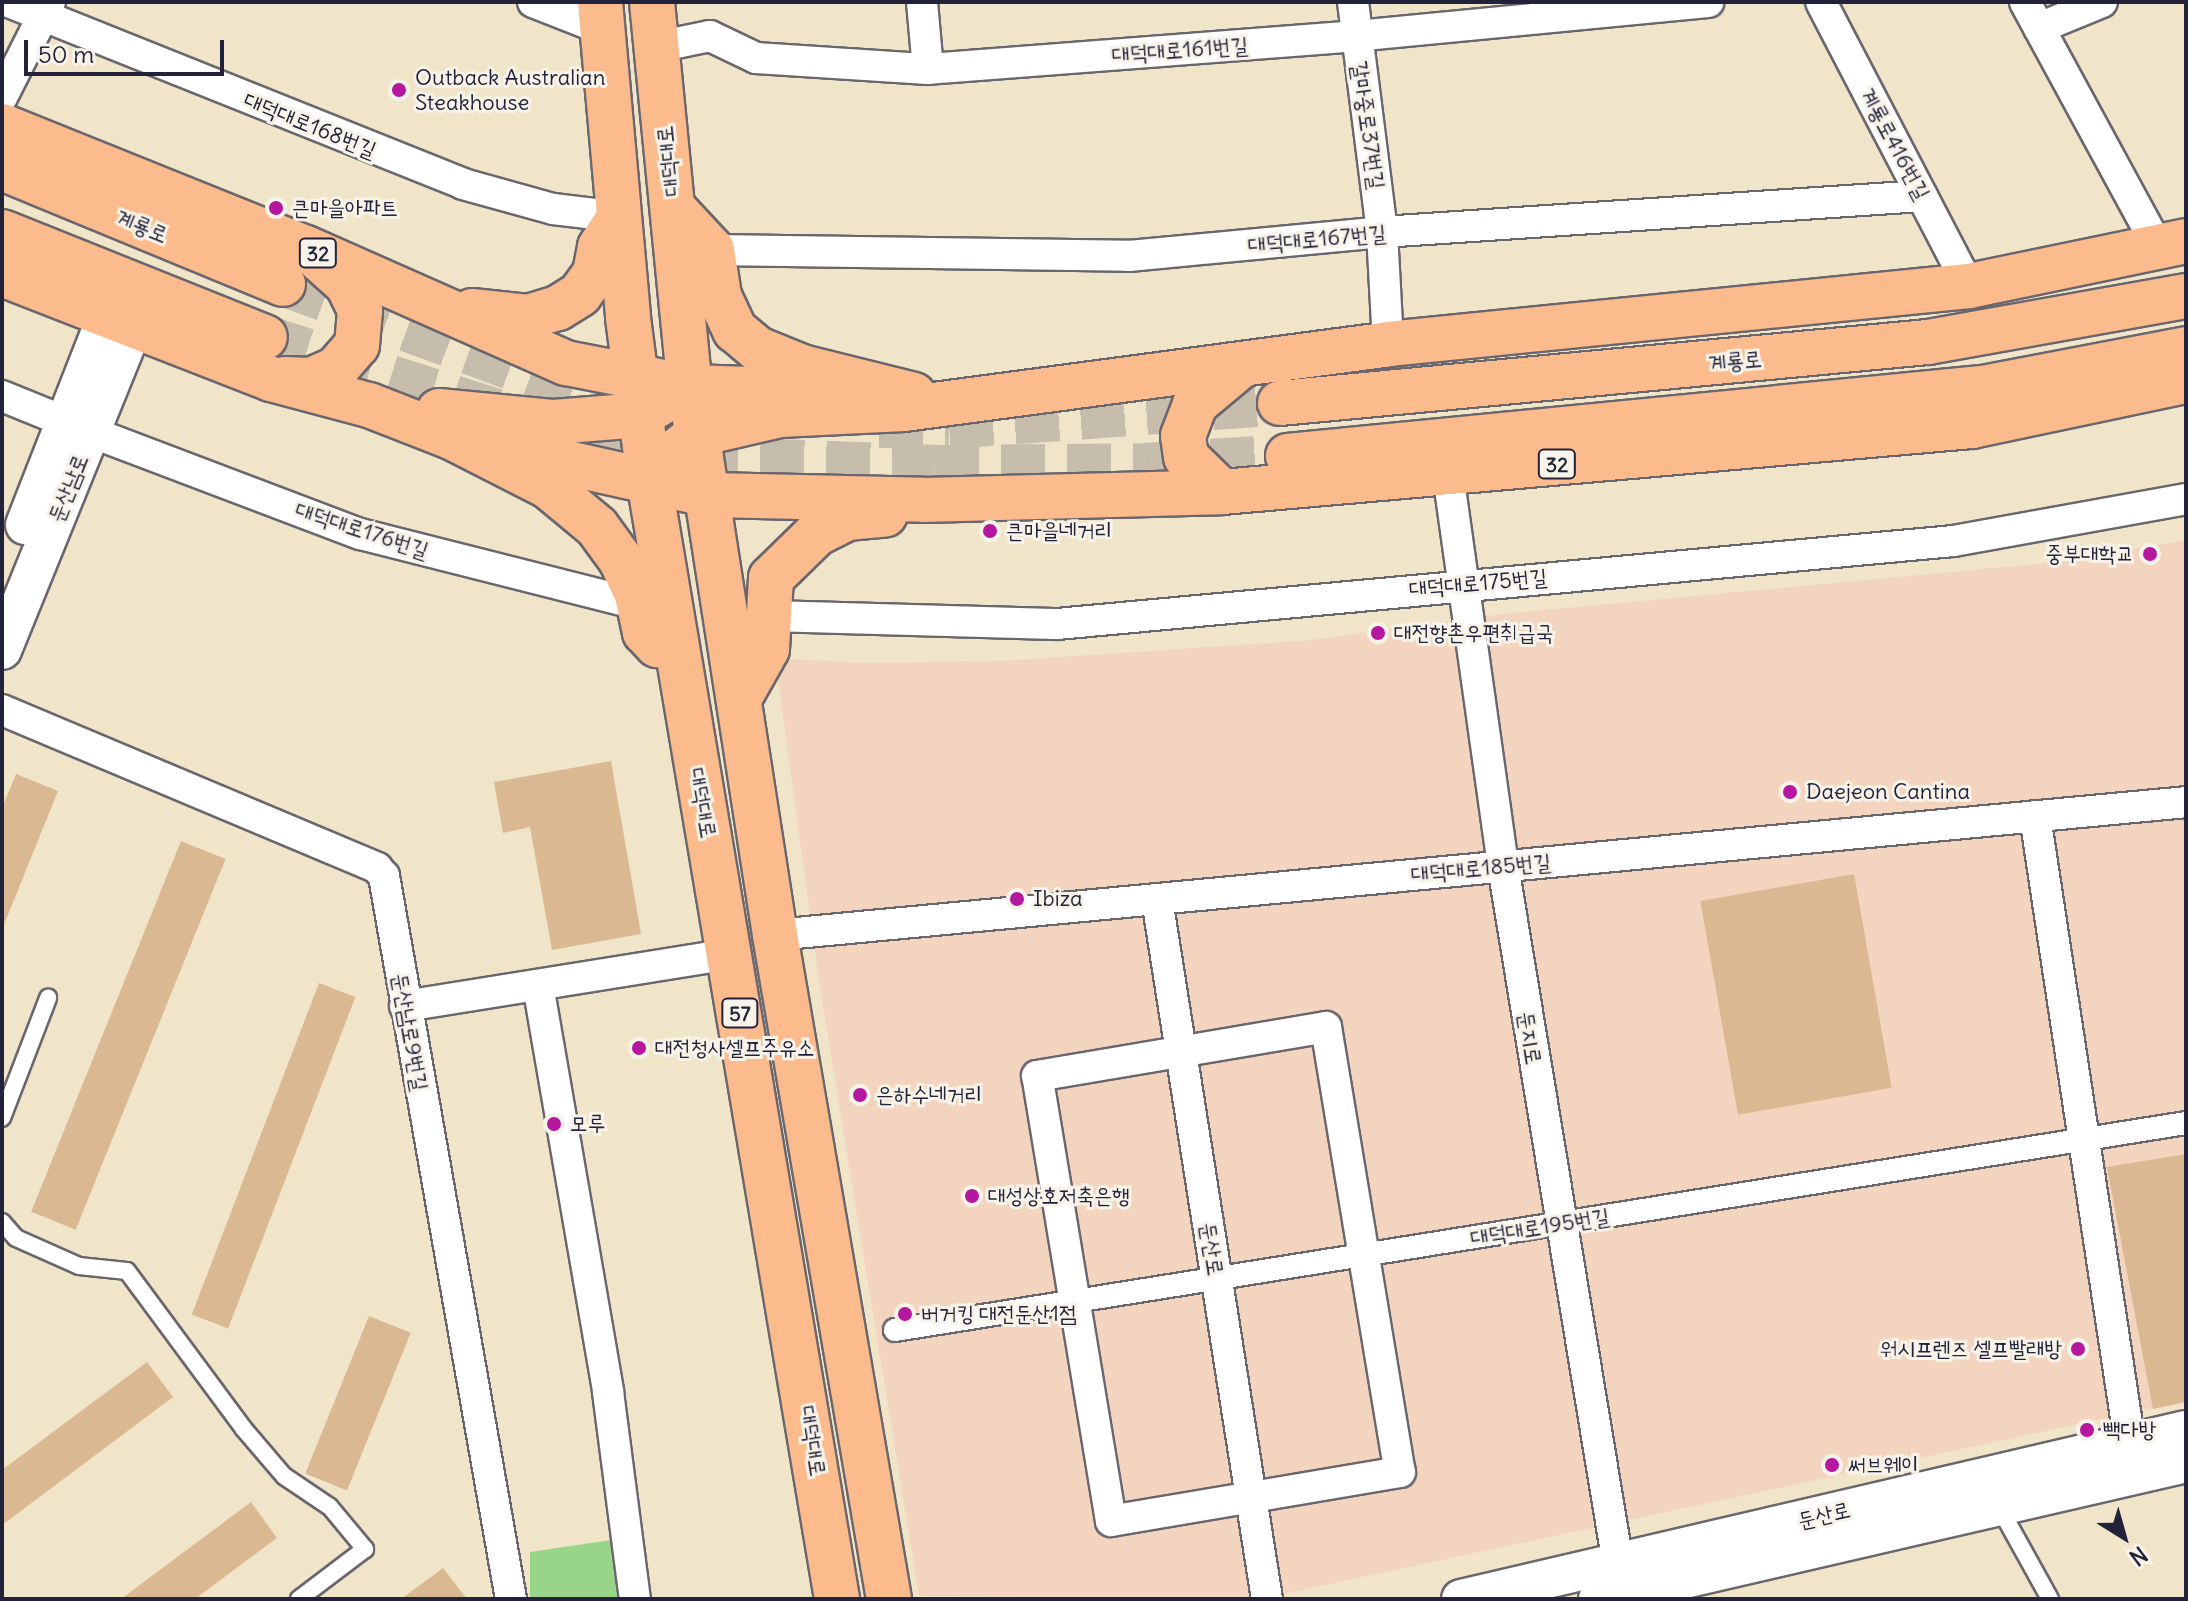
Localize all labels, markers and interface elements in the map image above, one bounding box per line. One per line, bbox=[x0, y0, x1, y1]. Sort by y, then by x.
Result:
scale bar bbox=[28, 24, 228, 74]
street label: 대덕대로161번길 bbox=[1111, 32, 1249, 68]
text: 50 m bbox=[38, 39, 94, 69]
street label: 갈마중로37번길 bbox=[1346, 59, 1390, 191]
place label: Outback Australian Steakhouse bbox=[415, 64, 605, 116]
marker: Outback Australian Steakhouse bbox=[390, 81, 408, 99]
street label: 계룡로416번길 bbox=[1855, 84, 1935, 204]
street label: 대덕대로168번길 bbox=[240, 86, 380, 164]
street label: 대덕대로 bbox=[651, 124, 685, 198]
place label: 큰마을아파트 bbox=[292, 195, 398, 221]
marker: 큰마을아파트 bbox=[267, 199, 285, 217]
street label: 계룡로 bbox=[112, 204, 172, 248]
street label: 대덕대로167번길 bbox=[1247, 220, 1387, 258]
road number: 32 bbox=[298, 237, 338, 269]
street label: 계룡로 bbox=[1707, 346, 1763, 376]
road number: 32 bbox=[1537, 448, 1577, 480]
street label: 둔산남로 bbox=[42, 450, 94, 526]
street label: 대덕대로176번길 bbox=[292, 496, 432, 564]
place label: 큰마을네거리 bbox=[1006, 518, 1112, 544]
marker: 큰마을네거리 bbox=[981, 522, 999, 540]
place label: 중부대학교 bbox=[2045, 541, 2134, 567]
marker: 중부대학교 bbox=[2141, 545, 2159, 563]
street label: 대덕대로175번길 bbox=[1408, 564, 1548, 602]
place label: 대전향촌우편취급국 bbox=[1394, 620, 1553, 646]
marker: 대전향촌우편취급국 bbox=[1369, 624, 1387, 642]
street label: 대덕대로 bbox=[684, 766, 722, 840]
place label: Daejeon Cantina bbox=[1806, 779, 1970, 805]
marker: Daejeon Cantina bbox=[1781, 783, 1799, 801]
street label: 대덕대로185번길 bbox=[1410, 849, 1552, 887]
place label: Ibiza bbox=[1033, 886, 1083, 912]
marker: Ibiza bbox=[1008, 890, 1026, 908]
street label: 둔산남로9번길 bbox=[387, 971, 433, 1093]
road number: 57 bbox=[720, 997, 760, 1029]
street label: 둔지로 bbox=[1513, 1010, 1547, 1066]
place label: 대전청사셀프주유소 bbox=[655, 1035, 814, 1061]
marker: 대전청사셀프주유소 bbox=[630, 1039, 648, 1057]
place label: 은하수네거리 bbox=[876, 1082, 982, 1108]
marker: 은하수네거리 bbox=[851, 1086, 869, 1104]
place label: 모루 bbox=[570, 1111, 605, 1137]
marker: 모루 bbox=[545, 1115, 563, 1133]
place label: 대성상호저축은행 bbox=[988, 1183, 1130, 1209]
marker: 대성상호저축은행 bbox=[963, 1187, 981, 1205]
street label: 대덕대로195번길 bbox=[1469, 1203, 1611, 1251]
street label: 둔산로 bbox=[1195, 1221, 1229, 1277]
place label: 버거킹 대전둔산1점 bbox=[921, 1301, 1077, 1327]
marker: 버거킹 대전둔산1점 bbox=[896, 1305, 914, 1323]
place label: 워시프렌즈 셀프빨래방 bbox=[1880, 1336, 2062, 1362]
marker: 워시프렌즈 셀프빨래방 bbox=[2069, 1340, 2087, 1358]
street label: 대덕대로 bbox=[794, 1404, 832, 1478]
place label: 빽다방 bbox=[2103, 1417, 2156, 1443]
marker: 빽다방 bbox=[2078, 1421, 2096, 1439]
place label: 써브웨이 bbox=[1848, 1452, 1919, 1478]
marker: 써브웨이 bbox=[1823, 1456, 1841, 1474]
street label: 둔산로 bbox=[1795, 1496, 1853, 1534]
north arrow bbox=[2084, 1497, 2164, 1577]
text: N bbox=[2124, 1540, 2153, 1572]

